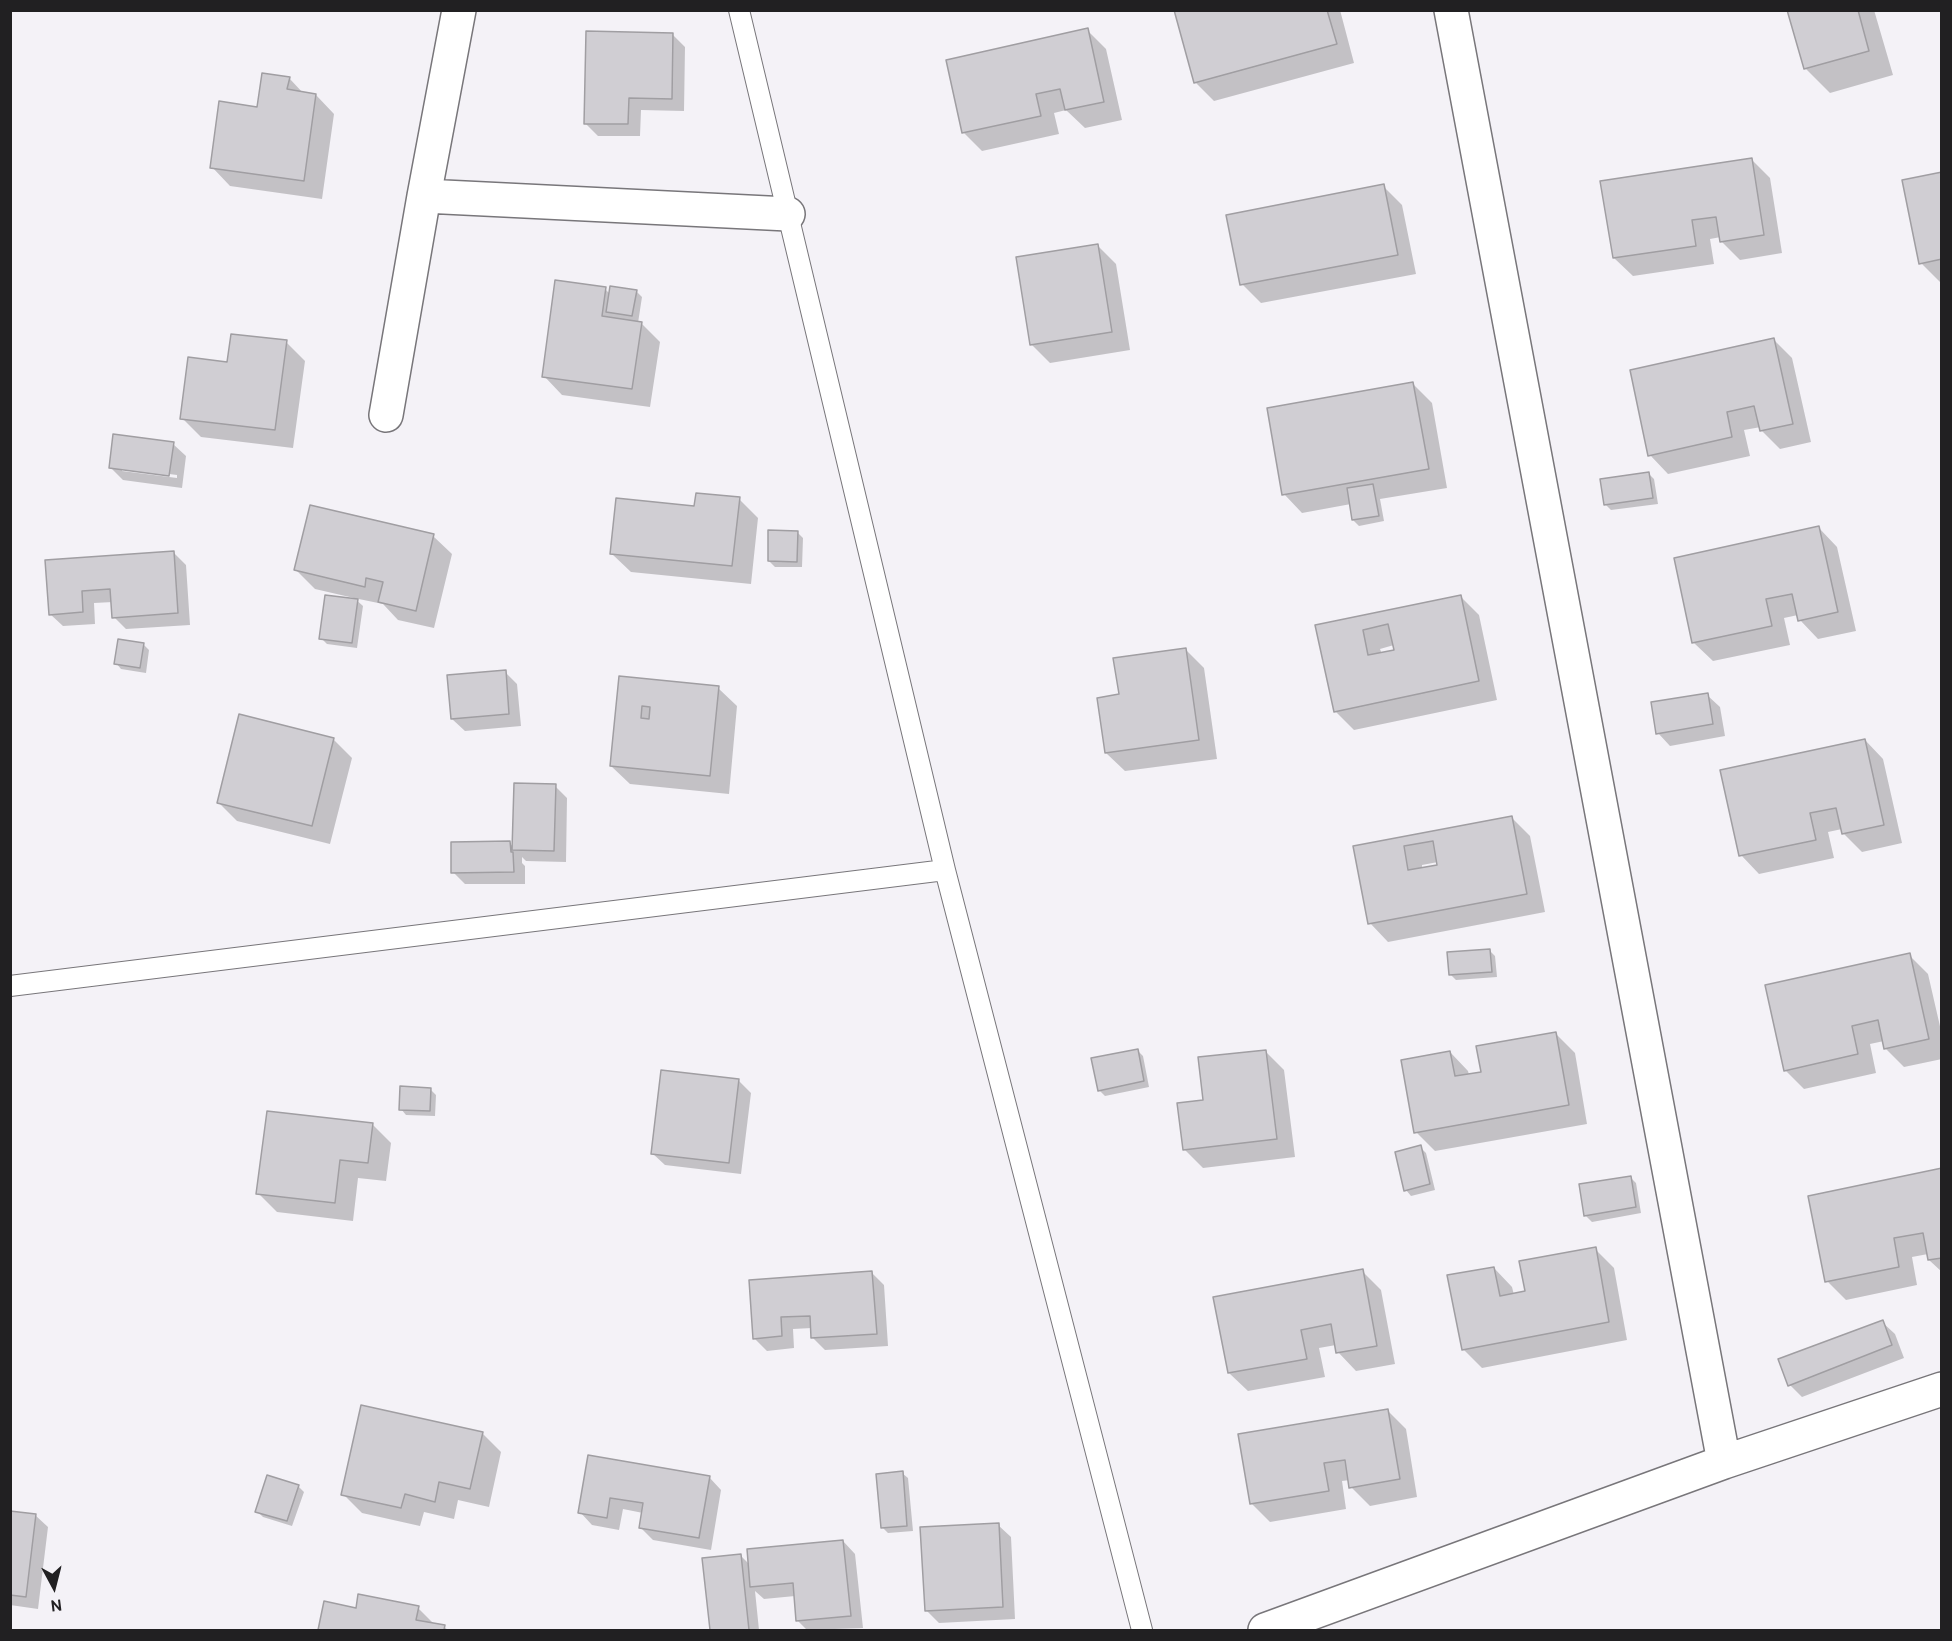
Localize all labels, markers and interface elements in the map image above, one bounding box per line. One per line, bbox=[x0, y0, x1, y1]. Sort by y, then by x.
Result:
north arrow bbox=[24, 1557, 84, 1617]
text: N bbox=[49, 1595, 63, 1615]

